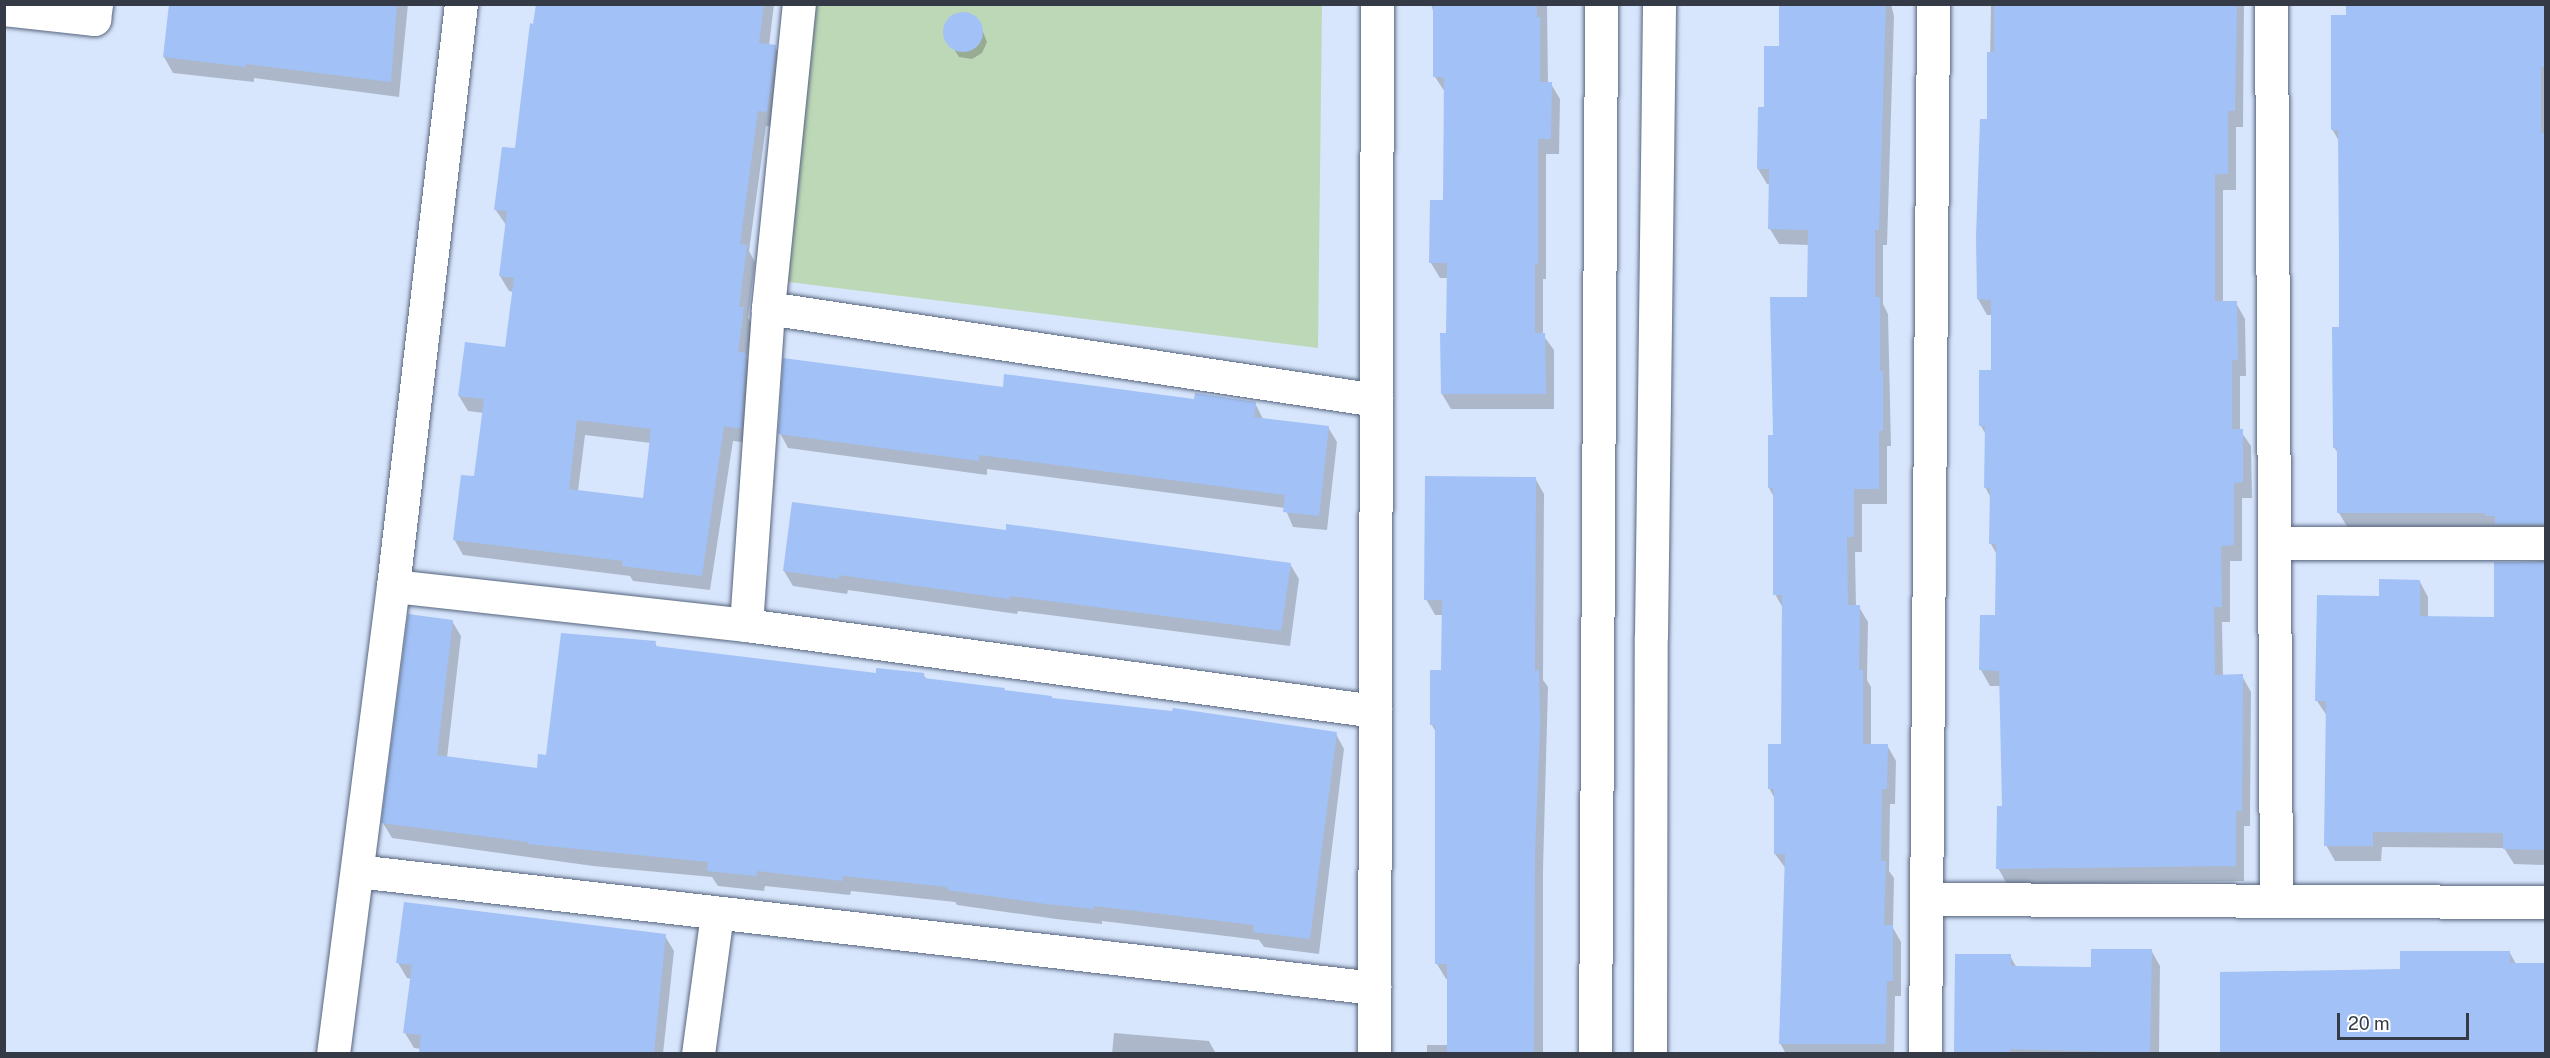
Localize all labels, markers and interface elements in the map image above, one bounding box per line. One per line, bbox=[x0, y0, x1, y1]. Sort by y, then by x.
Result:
scale bar bbox=[2340, 1001, 2472, 1039]
text: 20 m bbox=[2348, 1013, 2390, 1034]

